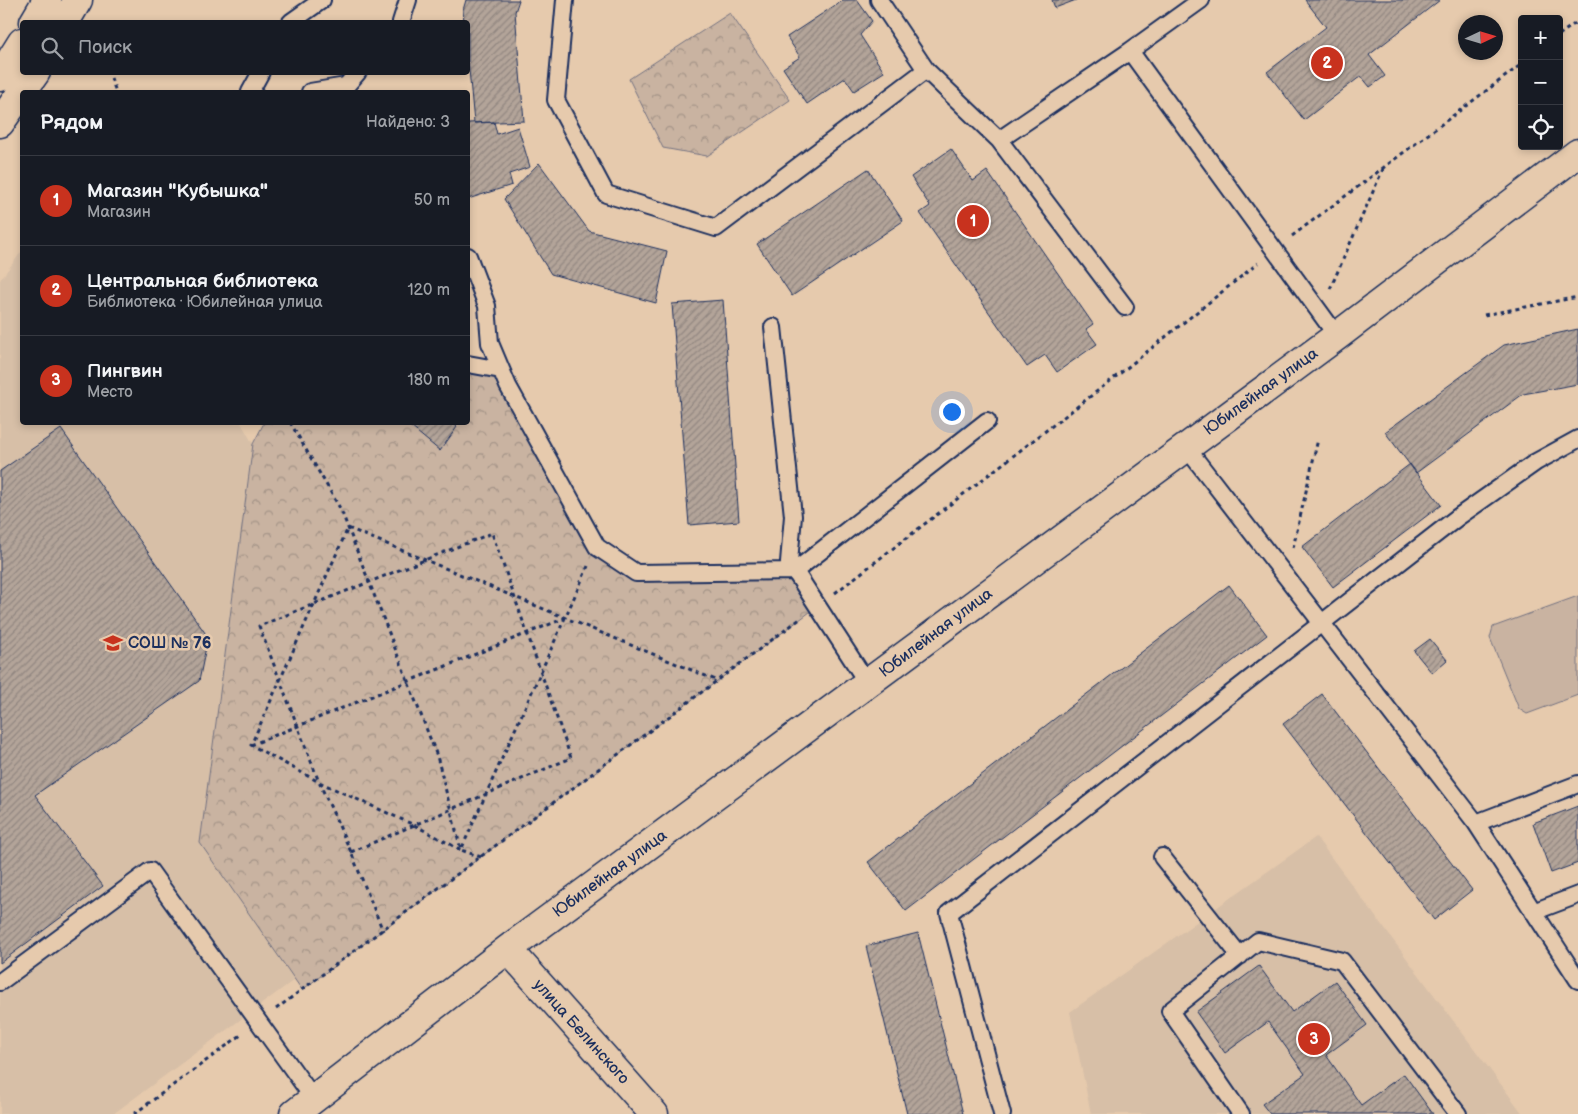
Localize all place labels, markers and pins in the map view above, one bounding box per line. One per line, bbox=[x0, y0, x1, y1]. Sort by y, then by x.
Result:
pin: 2 bbox=[1311, 44, 1343, 82]
pin: 1 bbox=[957, 202, 989, 240]
school or university icon: СОШ № 76 bbox=[102, 632, 124, 654]
place label: СОШ № 76 bbox=[128, 634, 212, 653]
pin: 3 bbox=[1298, 1020, 1330, 1058]

